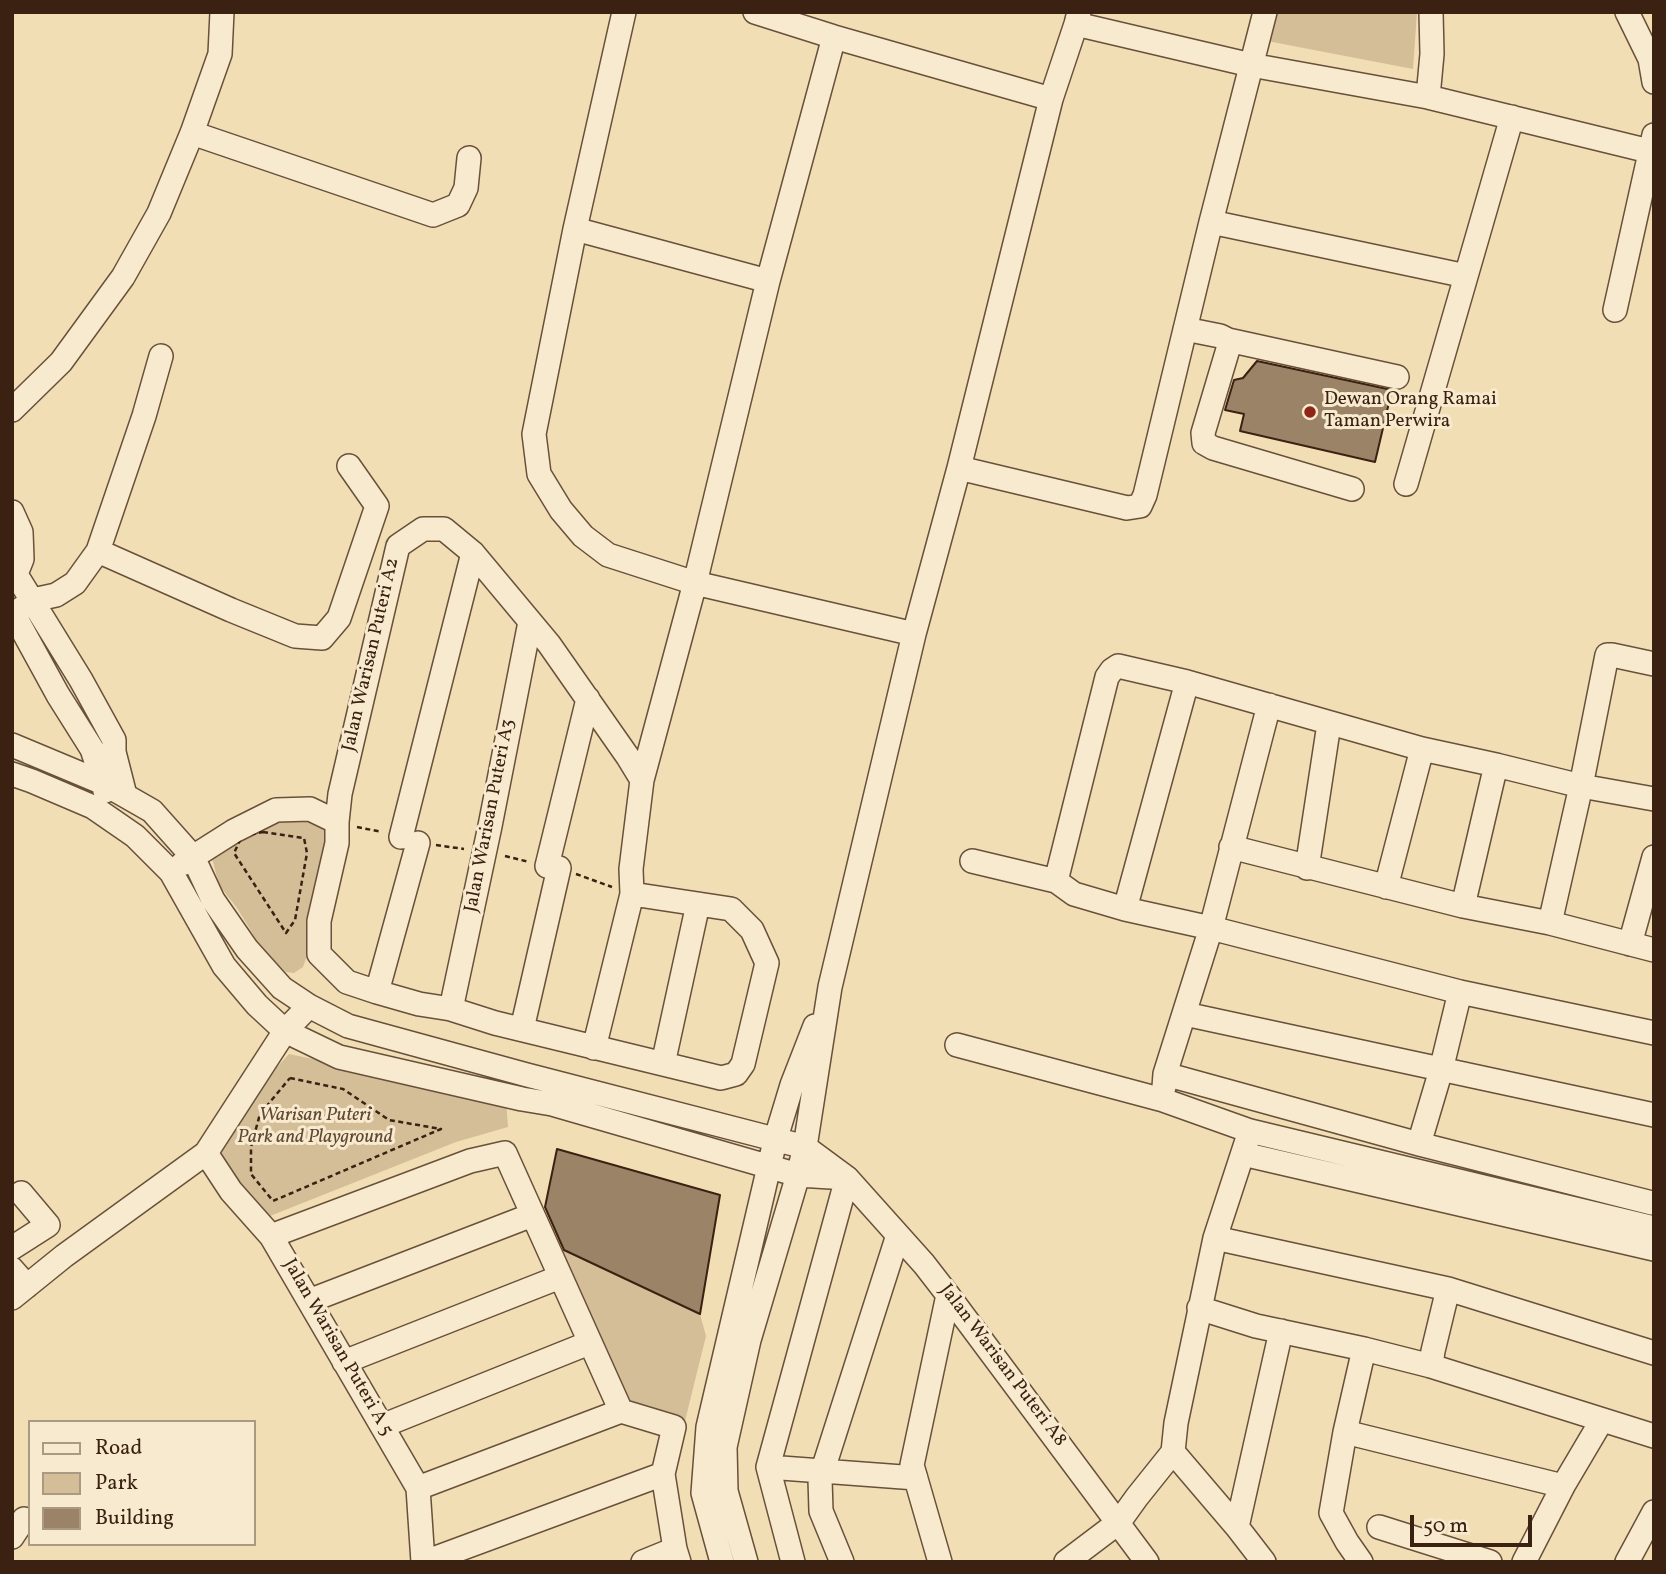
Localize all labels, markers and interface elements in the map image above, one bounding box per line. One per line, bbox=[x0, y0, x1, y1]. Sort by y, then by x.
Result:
place label: Dewan Orang Ramai Taman Perwira bbox=[1324, 390, 1497, 434]
marker: Dewan Orang Ramai Taman Perwira bbox=[1302, 404, 1318, 420]
street label: Jalan Warisan Puteri A2 bbox=[339, 556, 405, 754]
street label: Jalan Warisan Puteri A3 bbox=[461, 717, 521, 915]
park label: Warisan Puteri Park and Playground bbox=[237, 1106, 393, 1150]
street label: Jalan Warisan Puteri A 5 bbox=[277, 1255, 397, 1441]
street label: Jalan Warisan Puteri A8 bbox=[934, 1280, 1070, 1452]
legend bbox=[28, 1420, 256, 1546]
text: Road bbox=[95, 1434, 142, 1463]
text: Park bbox=[95, 1469, 138, 1498]
scale bar bbox=[1414, 1500, 1536, 1544]
text: Building bbox=[95, 1504, 174, 1533]
text: 50 m bbox=[1423, 1512, 1468, 1541]

